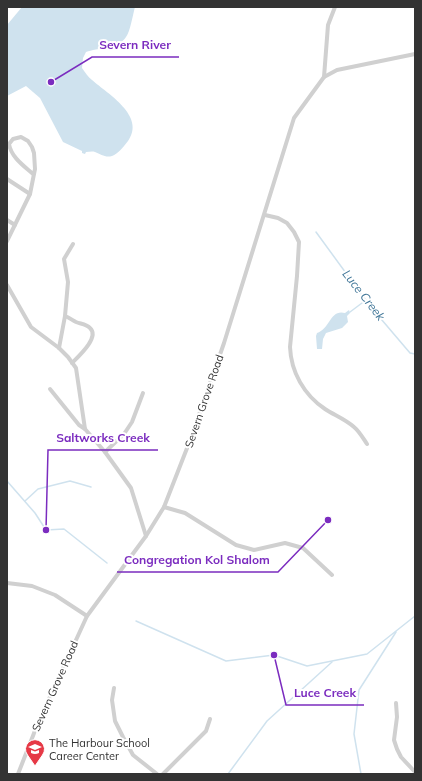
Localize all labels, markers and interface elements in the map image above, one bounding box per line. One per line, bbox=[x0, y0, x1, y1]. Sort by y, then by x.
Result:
callout: Severn River bbox=[92, 33, 179, 57]
text: Severn River bbox=[99, 37, 171, 52]
water label: Luce Creek bbox=[339, 267, 389, 324]
street label: Severn Grove Road bbox=[181, 353, 227, 449]
callout: Saltworks Creek bbox=[48, 426, 158, 450]
text: Saltworks Creek bbox=[56, 430, 150, 445]
callout: Congregation Kol Shalom bbox=[117, 548, 278, 572]
text: Congregation Kol Shalom bbox=[124, 552, 270, 567]
street label: Severn Grove Road bbox=[29, 639, 81, 733]
callout: Luce Creek bbox=[286, 681, 364, 705]
text: Luce Creek bbox=[294, 685, 356, 700]
place label: The Harbour School Career Center bbox=[49, 736, 150, 763]
school or university icon: The Harbour School Career Center bbox=[24, 738, 46, 766]

